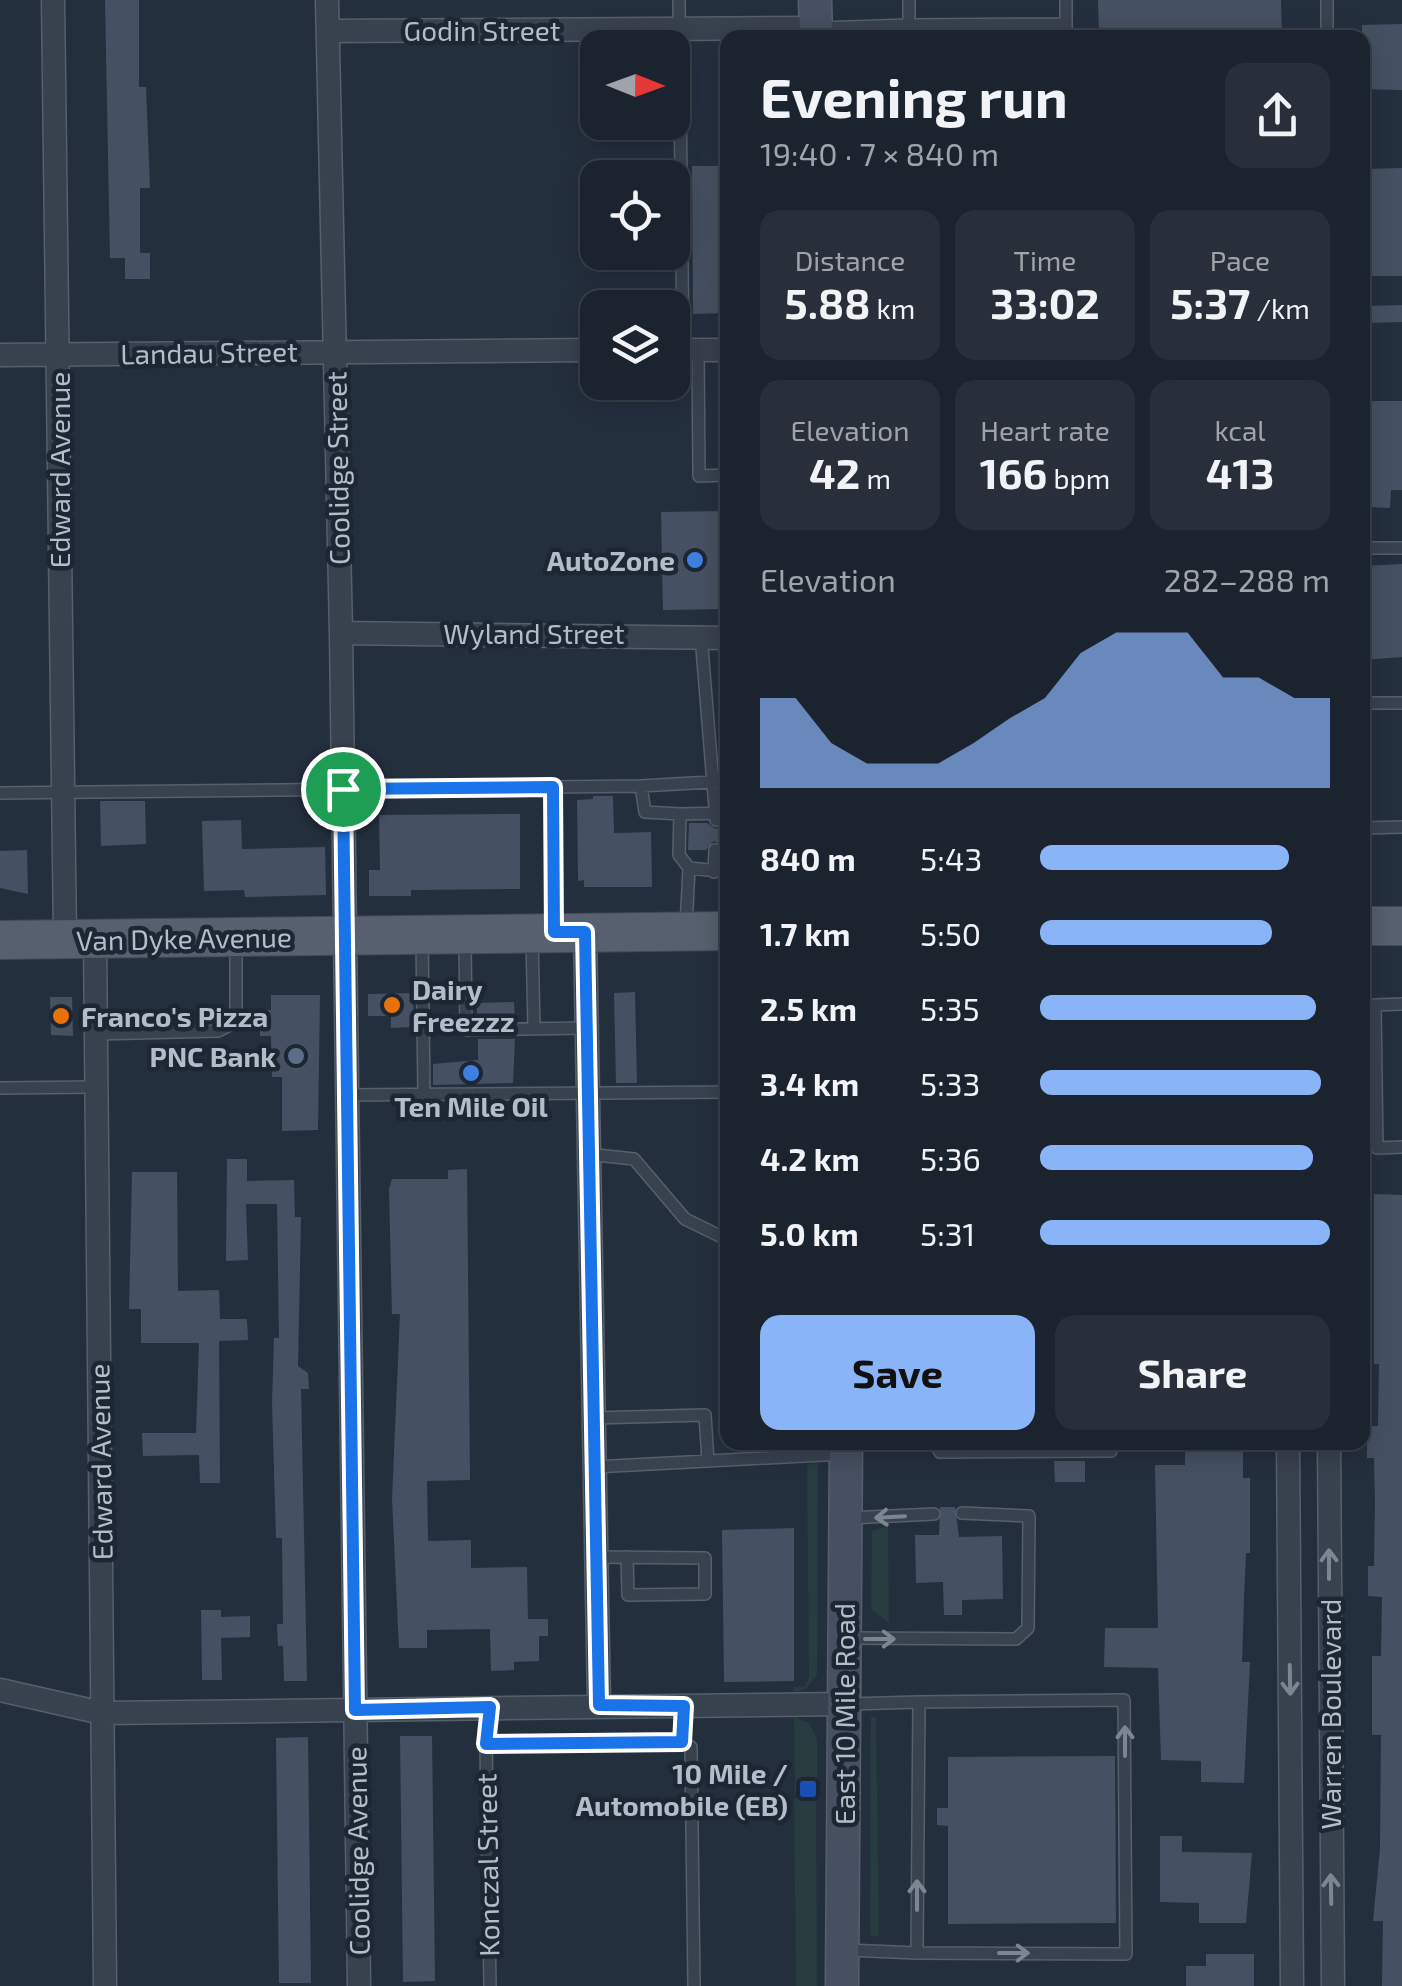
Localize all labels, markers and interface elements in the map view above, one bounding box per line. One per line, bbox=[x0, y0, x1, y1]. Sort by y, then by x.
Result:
street label: Godin Street bbox=[404, 13, 560, 47]
north arrow bbox=[580, 30, 690, 140]
map controls bbox=[580, 30, 690, 400]
text: Evening run bbox=[760, 63, 1068, 129]
button: share bbox=[1225, 63, 1330, 168]
text: 19:40 · 7 × 840 m bbox=[760, 134, 999, 172]
button: locate bbox=[580, 160, 690, 270]
text: Distance bbox=[795, 243, 905, 277]
text: Time bbox=[1014, 243, 1076, 277]
text: Pace bbox=[1210, 243, 1270, 277]
text: 5.88 bbox=[785, 277, 870, 327]
text: 33:02 bbox=[990, 277, 1100, 327]
text: 5:37 bbox=[1170, 277, 1250, 327]
button: layers bbox=[580, 290, 690, 400]
text: km bbox=[870, 291, 915, 325]
text: /km bbox=[1250, 291, 1310, 325]
street label: Landau Street bbox=[120, 333, 298, 371]
street label: Coolidge Street bbox=[318, 371, 356, 565]
street label: Edward Avenue bbox=[42, 372, 76, 568]
text: Elevation bbox=[791, 413, 909, 447]
text: Heart rate bbox=[980, 413, 1110, 447]
text: kcal bbox=[1214, 413, 1266, 447]
text: 42 bbox=[809, 447, 860, 497]
text: 166 bbox=[980, 447, 1047, 497]
text: 413 bbox=[1206, 447, 1274, 497]
text: m bbox=[860, 461, 891, 495]
text: bpm bbox=[1047, 461, 1110, 495]
place label: AutoZone bbox=[547, 543, 675, 577]
marker: AutoZone bbox=[684, 549, 706, 571]
text: Elevation bbox=[760, 560, 896, 598]
text: 282–288 m bbox=[1164, 560, 1330, 598]
street label: Wyland Street bbox=[443, 616, 625, 650]
pin bbox=[301, 747, 386, 832]
icon: arrive bbox=[316, 762, 371, 817]
text: 840 m bbox=[760, 839, 856, 877]
text: 5:43 bbox=[920, 839, 982, 877]
text: 1.7 km bbox=[760, 914, 850, 952]
text: 5:50 bbox=[920, 914, 981, 952]
street label: Van Dyke Avenue bbox=[76, 919, 292, 957]
place label: Dairy Freezzz bbox=[412, 972, 515, 1038]
text: 2.5 km bbox=[760, 989, 857, 1027]
text: 5:35 bbox=[920, 989, 980, 1027]
marker: Dairy Freezzz bbox=[381, 994, 403, 1016]
place label: Franco's Pizza bbox=[81, 999, 268, 1033]
marker: Franco's Pizza bbox=[50, 1005, 72, 1027]
place label: PNC Bank bbox=[150, 1039, 276, 1073]
marker: PNC Bank bbox=[285, 1045, 307, 1067]
marker: Ten Mile Oil bbox=[460, 1062, 482, 1084]
text: 3.4 km bbox=[760, 1064, 859, 1102]
text: 5:33 bbox=[920, 1064, 980, 1102]
place label: Ten Mile Oil bbox=[394, 1089, 548, 1123]
text: 4.2 km bbox=[760, 1139, 860, 1177]
text: 5:36 bbox=[920, 1139, 981, 1177]
text: 5.0 km bbox=[760, 1214, 859, 1252]
text: 5:31 bbox=[920, 1214, 975, 1252]
button: Save bbox=[760, 1315, 1035, 1430]
button: Share bbox=[1055, 1315, 1330, 1430]
street label: Edward Avenue bbox=[81, 1363, 119, 1561]
one-way arrow bbox=[874, 1508, 906, 1527]
one-way arrow bbox=[1320, 1548, 1338, 1580]
street label: Warren Boulevard bbox=[1313, 1599, 1347, 1829]
street label: East 10 Mile Road bbox=[827, 1603, 861, 1825]
one-way arrow bbox=[863, 1629, 895, 1648]
one-way arrow bbox=[1280, 1663, 1299, 1695]
one-way arrow bbox=[1116, 1725, 1134, 1758]
street label: Coolidge Avenue bbox=[338, 1746, 376, 1956]
place label: 10 Mile / Automobile (EB) bbox=[576, 1756, 788, 1822]
street label: Konczal Street bbox=[468, 1773, 506, 1957]
marker: 10 Mile / Automobile (EB) bbox=[797, 1778, 819, 1800]
one-way arrow bbox=[1321, 1873, 1340, 1905]
one-way arrow bbox=[908, 1879, 926, 1912]
one-way arrow bbox=[998, 1944, 1030, 1962]

